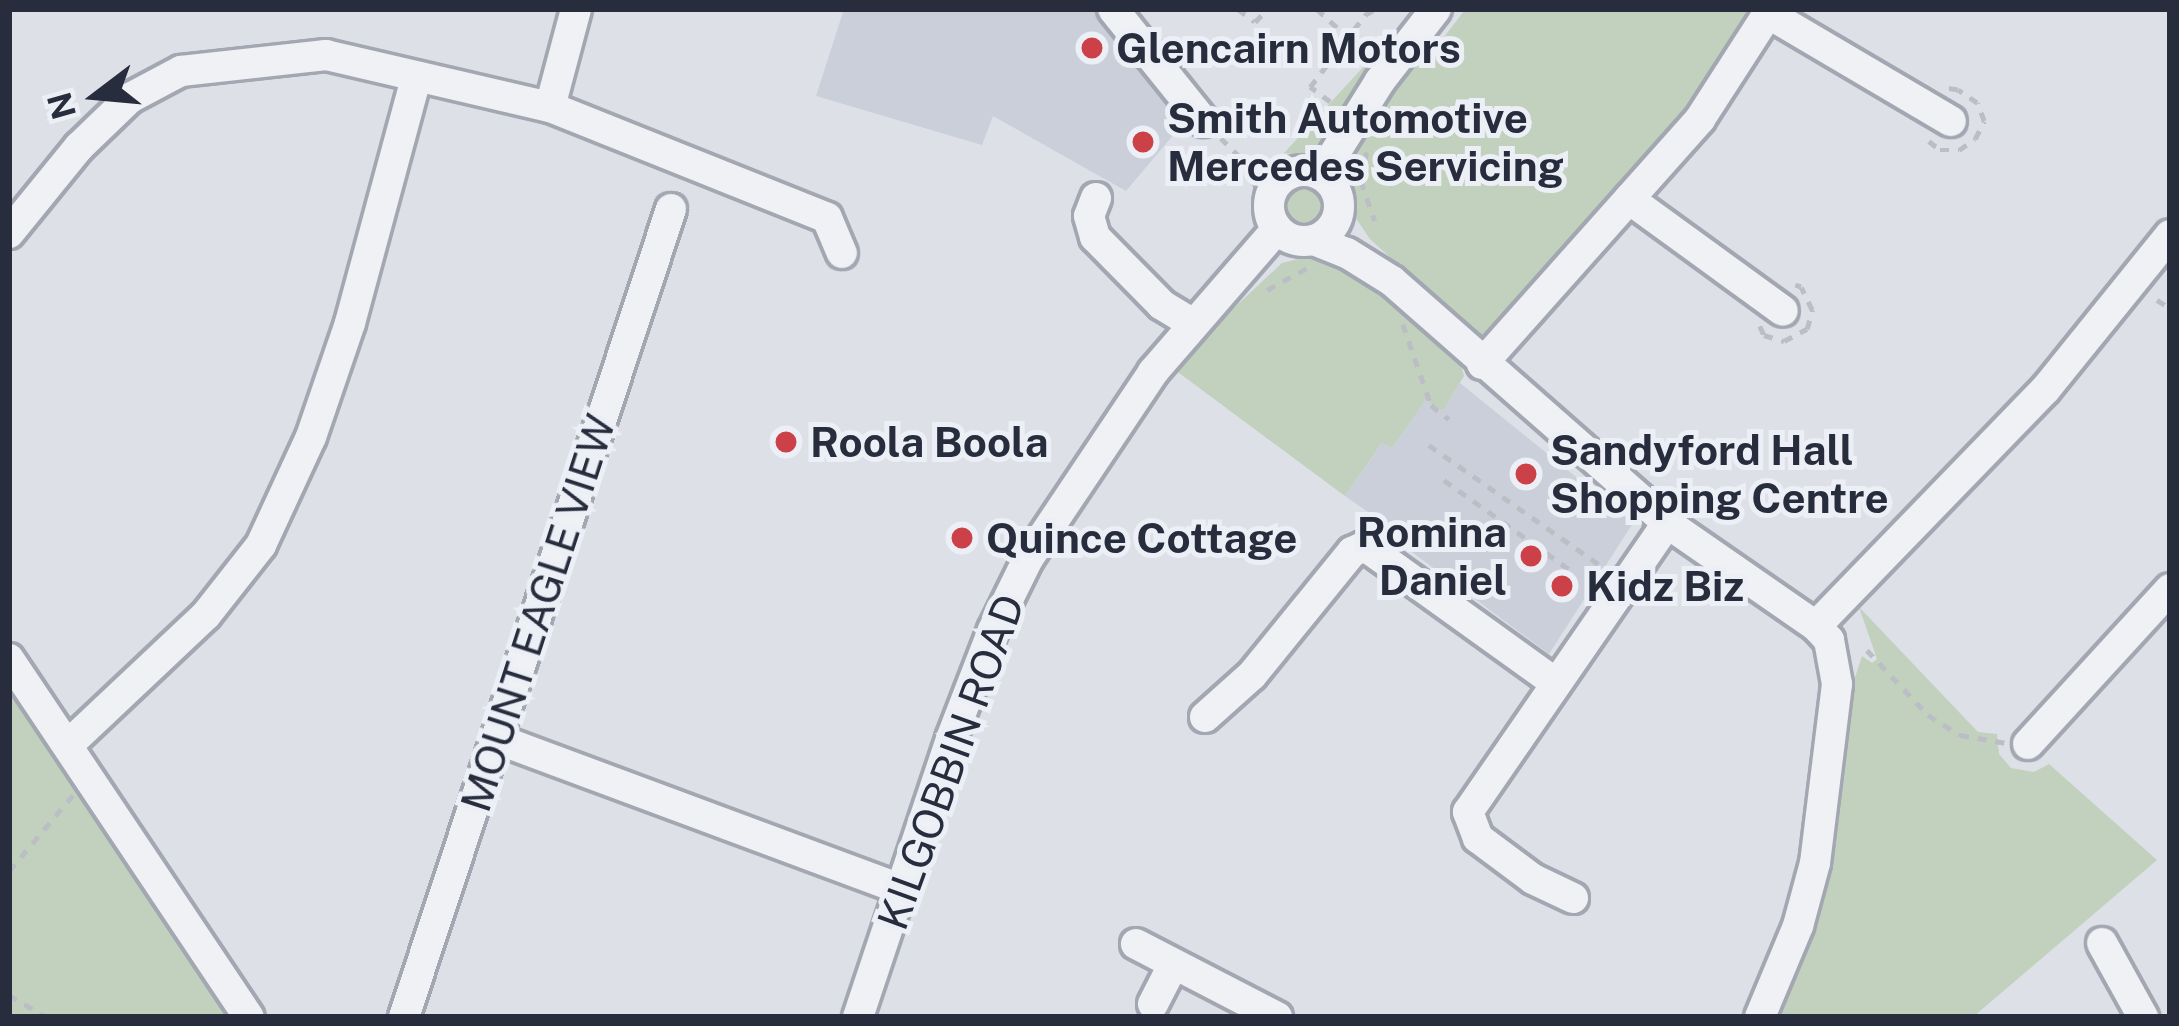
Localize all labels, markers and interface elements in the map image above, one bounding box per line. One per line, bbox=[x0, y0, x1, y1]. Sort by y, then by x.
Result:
place label: Glencairn Motors bbox=[1116, 23, 1461, 73]
marker: Glencairn Motors bbox=[1079, 35, 1105, 61]
north arrow bbox=[36, 36, 156, 156]
text: N bbox=[40, 88, 83, 124]
place label: Smith Automotive Mercedes Servicing bbox=[1167, 93, 1564, 192]
marker: Smith Automotive Mercedes Servicing bbox=[1130, 129, 1156, 155]
street label: MOUNT EAGLE VIEW bbox=[450, 408, 626, 818]
place label: Roola Boola bbox=[810, 417, 1048, 467]
place label: Sandyford Hall Shopping Centre bbox=[1550, 425, 1889, 524]
marker: Roola Boola bbox=[773, 429, 799, 455]
marker: Sandyford Hall Shopping Centre bbox=[1513, 461, 1539, 487]
place label: Romina Daniel bbox=[1357, 507, 1507, 606]
place label: Quince Cottage bbox=[986, 513, 1297, 563]
marker: Quince Cottage bbox=[949, 525, 975, 551]
marker: Romina Daniel bbox=[1518, 543, 1544, 569]
place label: Kidz Biz bbox=[1586, 561, 1744, 611]
marker: Kidz Biz bbox=[1549, 573, 1575, 599]
street label: KILGOBBIN ROAD bbox=[867, 588, 1035, 936]

